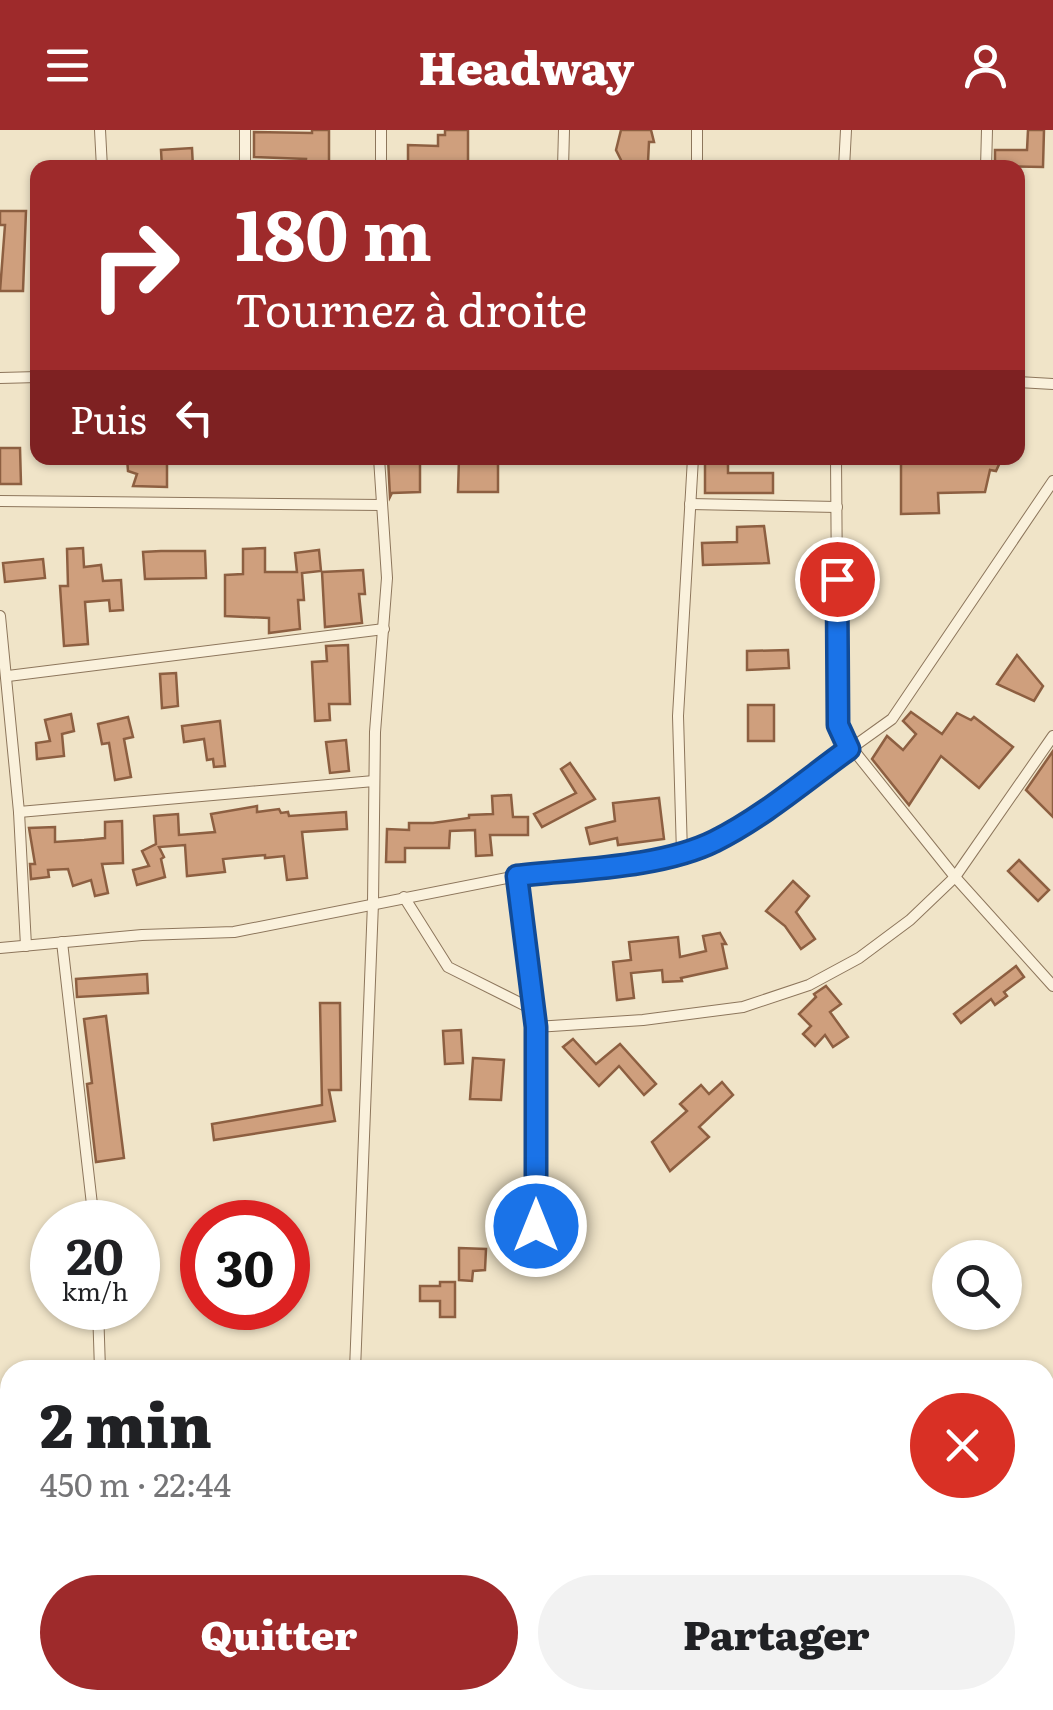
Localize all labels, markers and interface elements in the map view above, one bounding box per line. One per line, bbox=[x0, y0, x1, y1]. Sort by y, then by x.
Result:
text: Headway bbox=[419, 32, 634, 99]
icon: menu bbox=[40, 38, 95, 93]
icon: person bbox=[958, 38, 1013, 93]
text: 180 m bbox=[235, 179, 432, 283]
icon: right bbox=[70, 200, 200, 330]
text: Tournez à droite bbox=[235, 274, 587, 341]
text: Puis bbox=[70, 389, 147, 446]
icon: left bbox=[167, 390, 222, 445]
pin bbox=[795, 537, 880, 622]
icon: arrive bbox=[810, 552, 865, 607]
position arrow bbox=[484, 1174, 588, 1278]
speed limit sign: 30 bbox=[180, 1200, 310, 1330]
text: 20 bbox=[66, 1216, 124, 1290]
map controls bbox=[932, 1240, 1022, 1330]
button: search bbox=[932, 1240, 1022, 1330]
text: km/h bbox=[62, 1272, 128, 1309]
text: 2 min bbox=[40, 1377, 212, 1466]
button: close bbox=[910, 1393, 1015, 1498]
text: 450 m · 22:44 bbox=[40, 1459, 231, 1507]
button: Quitter bbox=[40, 1575, 518, 1690]
button: Partager bbox=[538, 1575, 1015, 1690]

